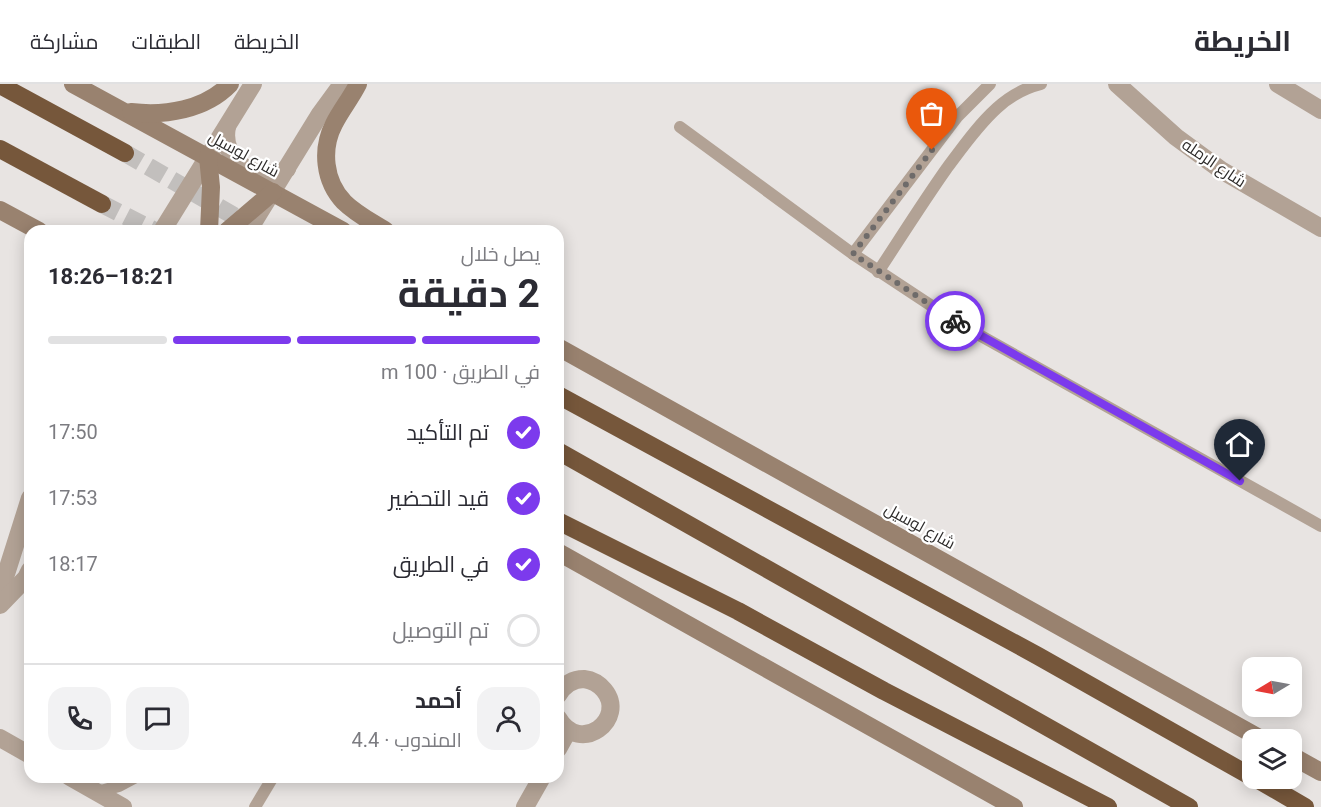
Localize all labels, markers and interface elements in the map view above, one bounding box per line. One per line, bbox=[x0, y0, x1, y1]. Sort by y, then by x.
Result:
text: الخريطة bbox=[1194, 25, 1291, 58]
text: مشاركة bbox=[30, 30, 99, 54]
text: الطبقات bbox=[132, 30, 201, 54]
text: الخريطة bbox=[234, 30, 300, 54]
pin bbox=[906, 88, 957, 150]
icon: bag bbox=[915, 97, 948, 130]
street label: شارع لوسيل bbox=[204, 127, 283, 183]
street label: شارع الرمله bbox=[1177, 135, 1250, 193]
text: يصل خلال bbox=[461, 242, 540, 266]
text: 18:21–18:26 bbox=[48, 264, 175, 289]
text: 2 دقيقة bbox=[398, 271, 540, 317]
courier bbox=[925, 291, 985, 351]
icon: bike bbox=[939, 305, 972, 338]
text: في الطريق · 100 m bbox=[381, 360, 540, 384]
icon: check bbox=[507, 416, 540, 449]
pin bbox=[1214, 419, 1265, 481]
text: 17:50 bbox=[48, 420, 98, 444]
text: تم التأكيد bbox=[406, 420, 489, 445]
icon: home bbox=[1223, 428, 1256, 461]
icon: check bbox=[507, 482, 540, 515]
text: 17:53 bbox=[48, 486, 98, 510]
text: قيد التحضير bbox=[388, 486, 489, 511]
street label: شارع لوسيل bbox=[880, 499, 959, 555]
icon: check bbox=[507, 548, 540, 581]
text: 18:17 bbox=[48, 552, 98, 576]
text: في الطريق bbox=[393, 552, 489, 577]
text: تم التوصيل bbox=[392, 618, 489, 643]
north arrow bbox=[1242, 657, 1302, 717]
map controls bbox=[1242, 657, 1302, 789]
button: phone bbox=[48, 687, 111, 750]
button: chat bbox=[126, 687, 189, 750]
button: person bbox=[477, 687, 540, 750]
text: أحمد bbox=[415, 688, 462, 713]
text: المندوب · 4.4 bbox=[351, 728, 462, 752]
button: layers bbox=[1242, 729, 1302, 789]

